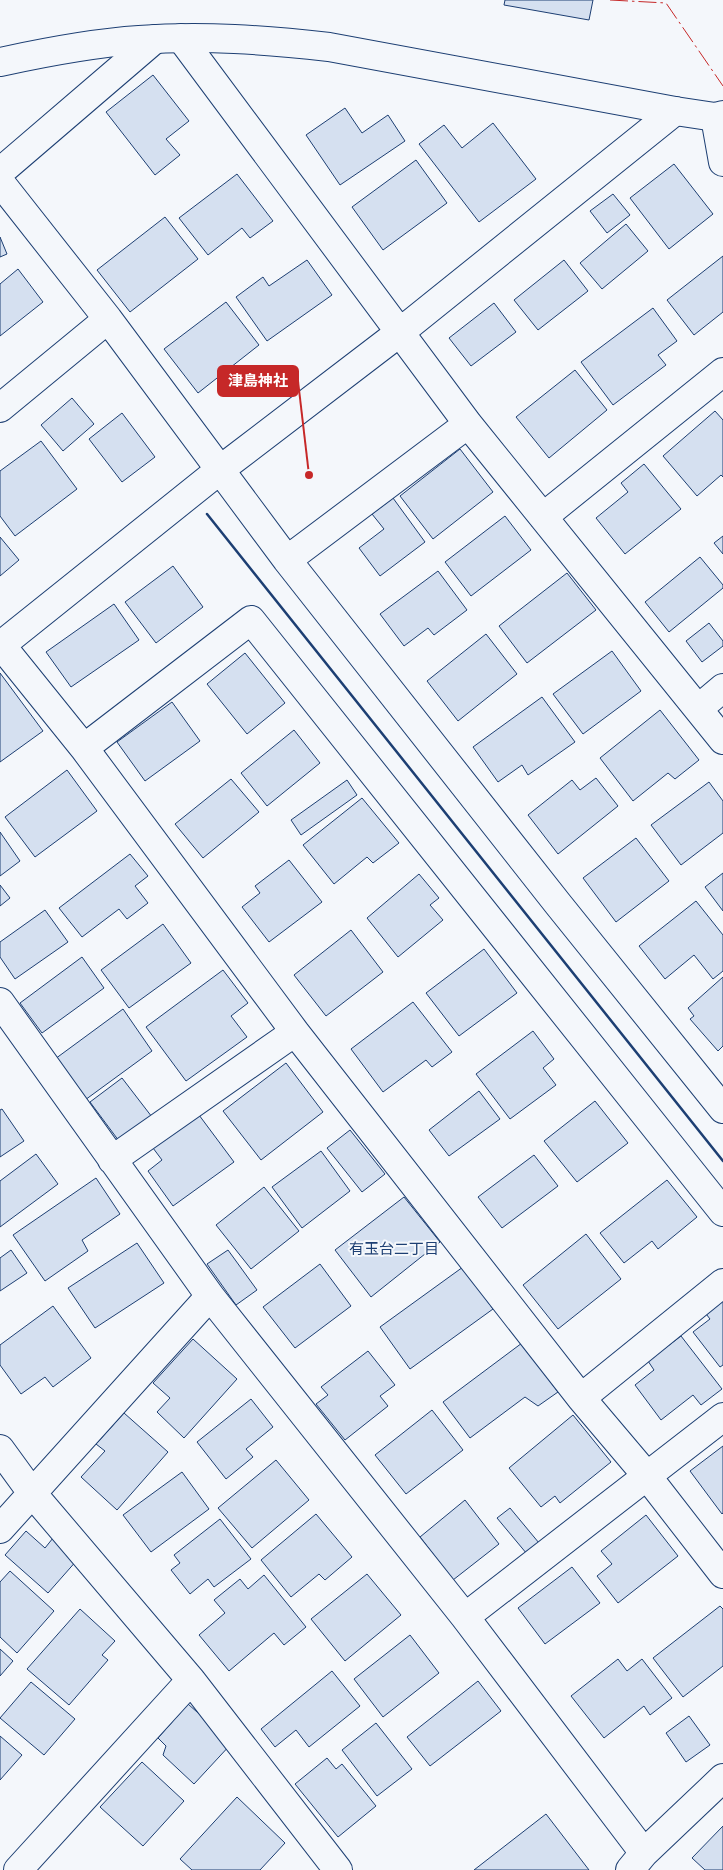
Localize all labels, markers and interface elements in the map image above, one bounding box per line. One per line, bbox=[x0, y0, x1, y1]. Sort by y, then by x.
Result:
callout: 津島神社 bbox=[218, 366, 298, 396]
text: 津島神社 bbox=[228, 372, 288, 390]
district label: 有玉台二丁目 bbox=[349, 1240, 439, 1258]

